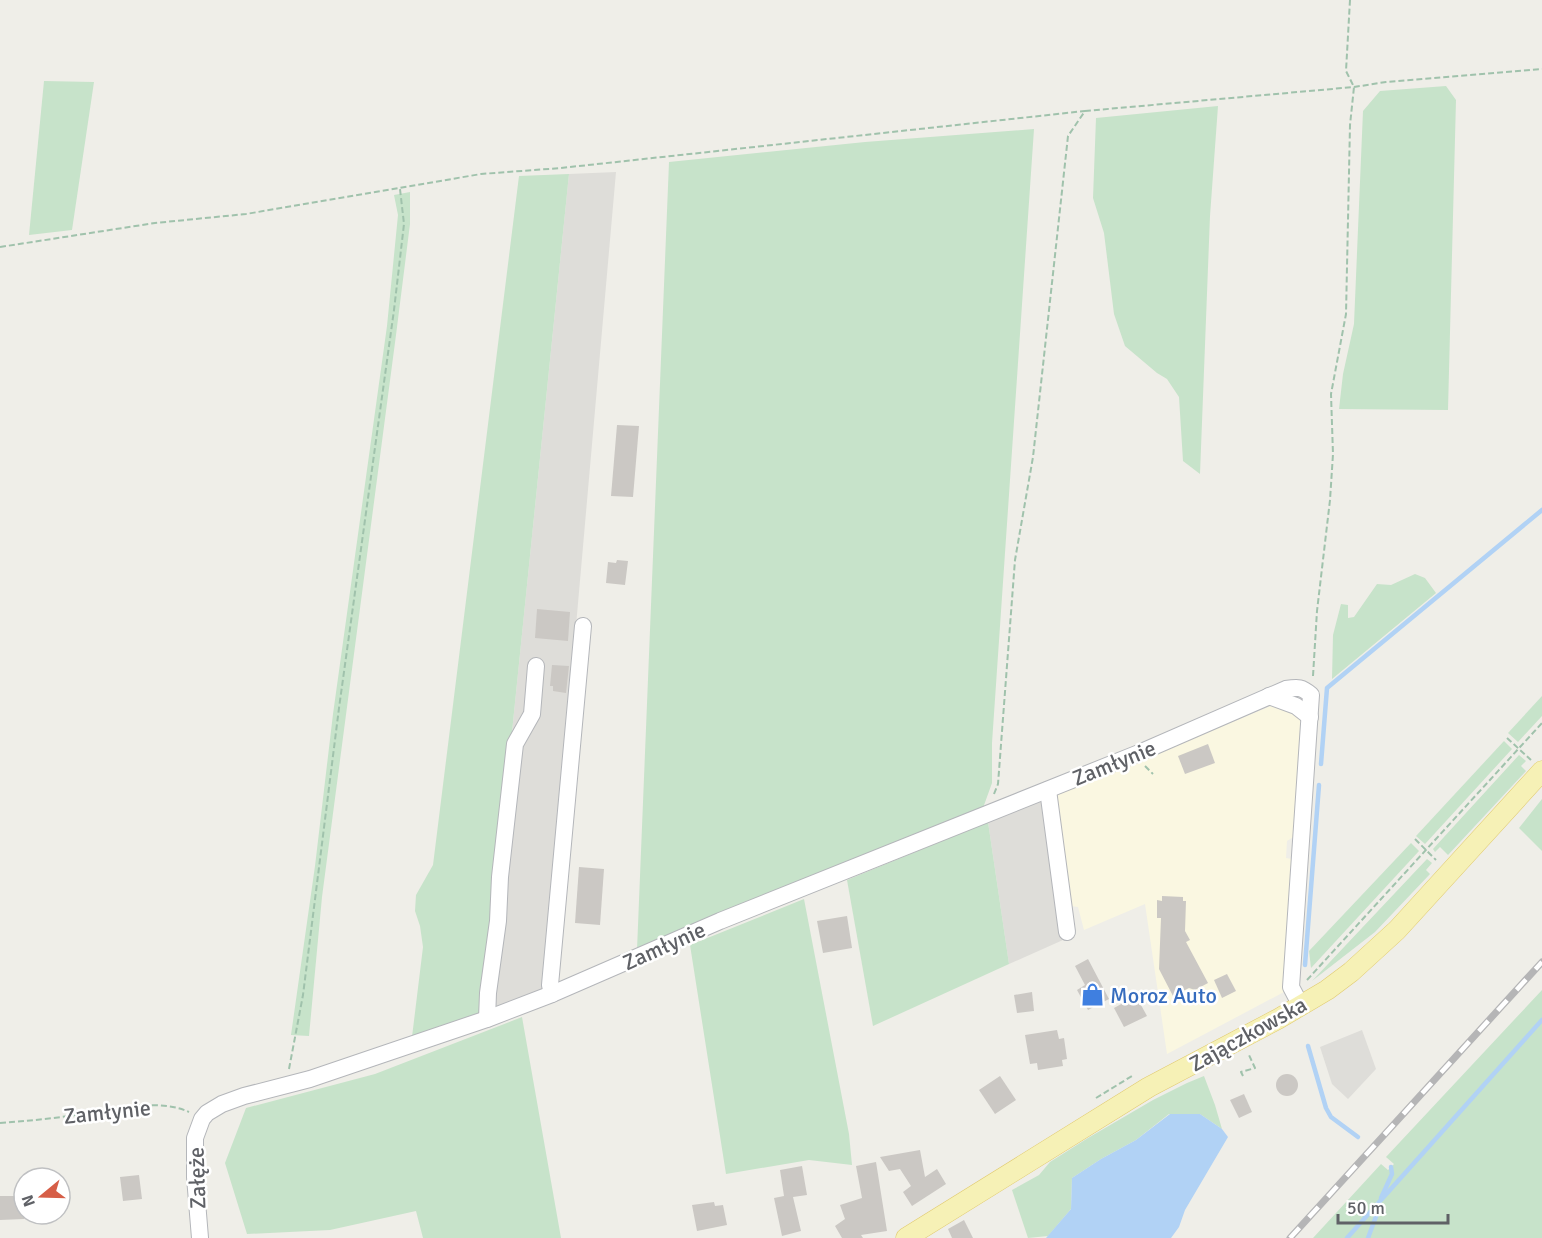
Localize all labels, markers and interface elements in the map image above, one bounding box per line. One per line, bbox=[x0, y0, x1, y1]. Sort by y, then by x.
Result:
street label: Zamłynie bbox=[1068, 734, 1160, 792]
street label: Zamłynie bbox=[618, 916, 710, 976]
shop icon: Moroz Auto bbox=[1079, 982, 1105, 1008]
place label: Moroz Auto bbox=[1110, 982, 1217, 1009]
street label: Zajączkowska bbox=[1185, 991, 1311, 1077]
street label: Zamłynie bbox=[62, 1094, 152, 1130]
street label: Załęże bbox=[182, 1147, 212, 1209]
north arrow bbox=[12, 1166, 72, 1226]
scale bar bbox=[1338, 1187, 1448, 1225]
text: N bbox=[17, 1192, 40, 1209]
text: 50 m bbox=[1347, 1197, 1385, 1219]

